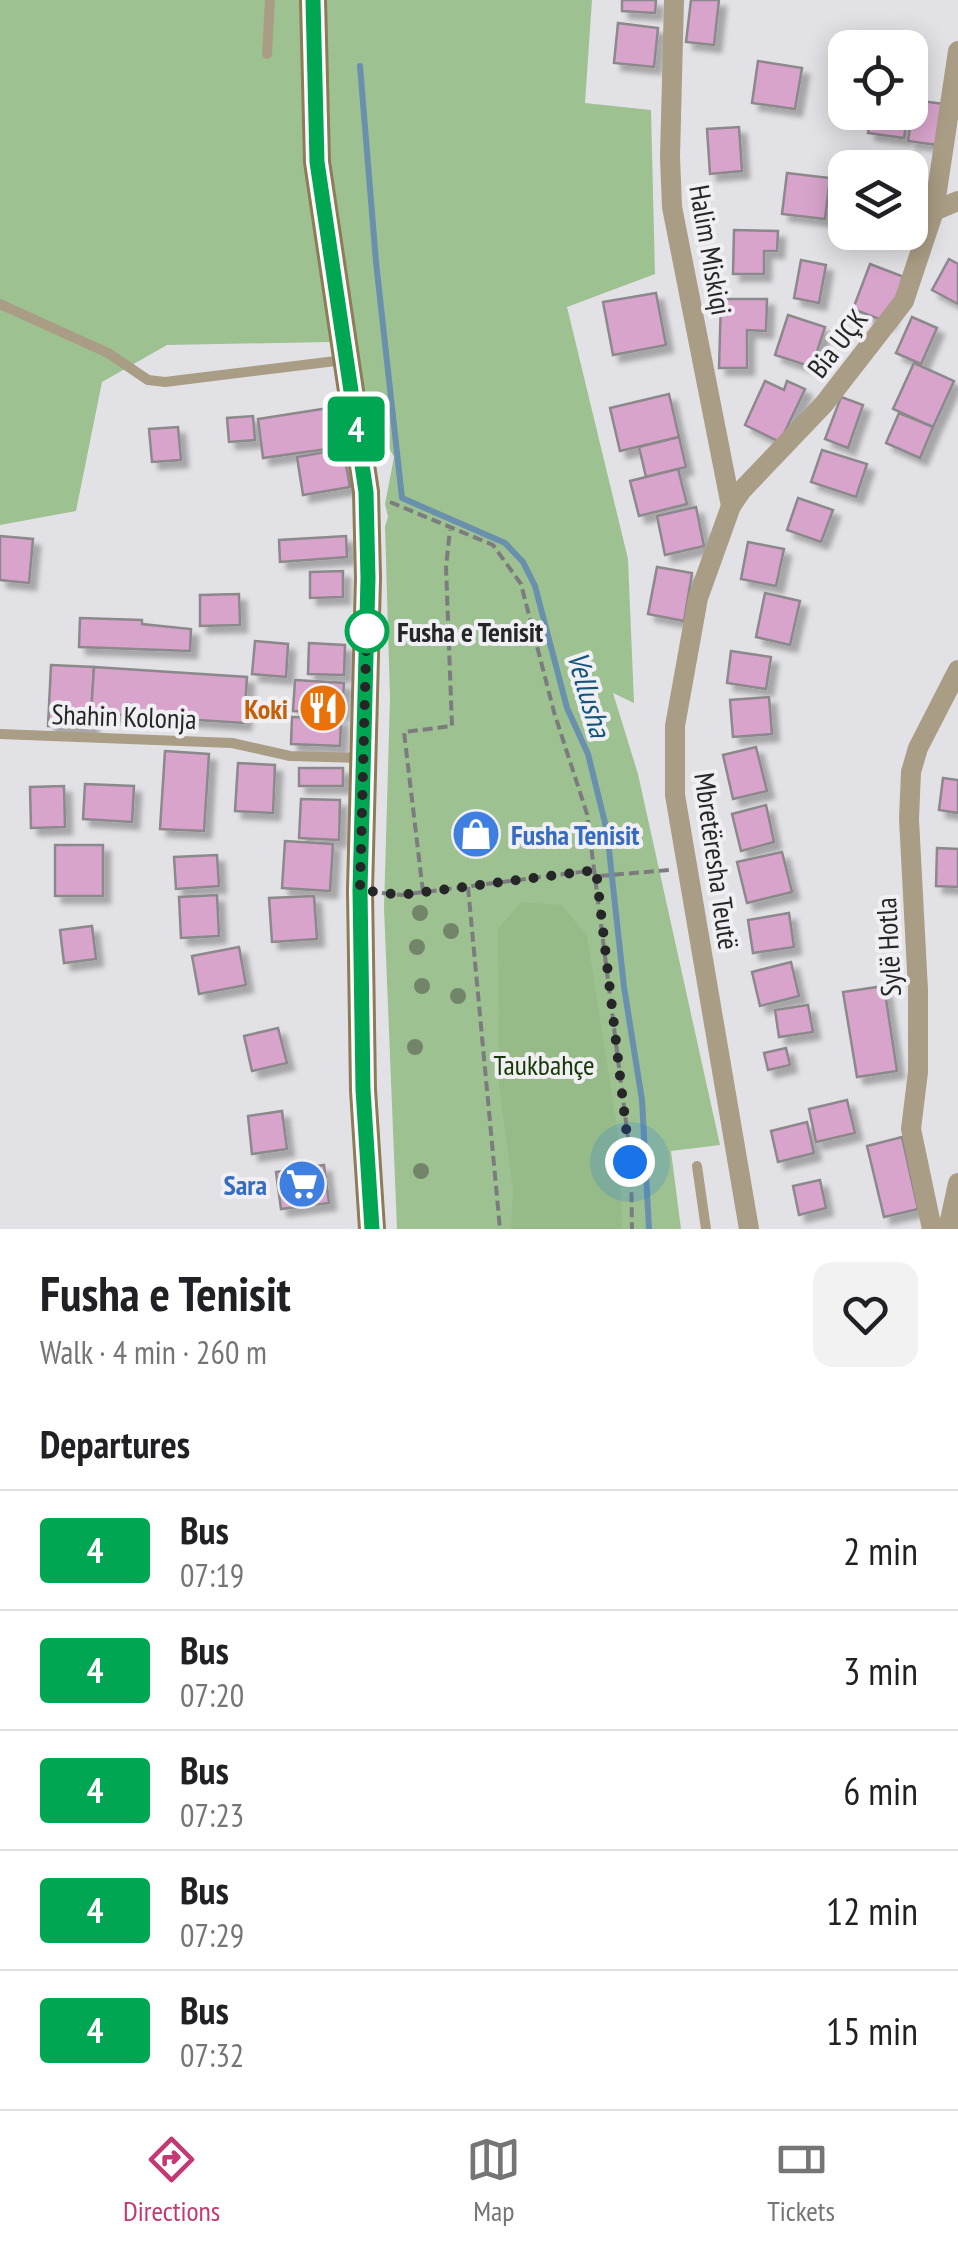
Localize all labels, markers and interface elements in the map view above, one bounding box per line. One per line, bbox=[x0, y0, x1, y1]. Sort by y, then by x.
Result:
map controls bbox=[828, 30, 928, 250]
button: locate bbox=[828, 30, 928, 130]
button: layers bbox=[828, 150, 928, 250]
street label: Halim Miskiqi bbox=[681, 182, 741, 318]
street label: Bia UÇK bbox=[799, 301, 876, 385]
line badge: 4 bbox=[324, 396, 388, 462]
text: 4 bbox=[348, 406, 364, 452]
marker: Fusha e Tenisit bbox=[346, 610, 388, 652]
place label: Fusha e Tenisit bbox=[397, 613, 543, 650]
water label: Vellusha bbox=[559, 647, 621, 743]
restaurant icon: Koki bbox=[297, 682, 349, 734]
place label: Koki bbox=[244, 690, 288, 727]
street label: Shahin Kolonja bbox=[51, 695, 197, 737]
street label: Mbretëresha Teutë bbox=[686, 770, 748, 952]
shop icon: Fusha Tenisit bbox=[450, 808, 502, 860]
place label: Fusha Tenisit bbox=[511, 816, 640, 853]
street label: Sylë Hotla bbox=[867, 897, 909, 997]
park label: Taukbahçe bbox=[493, 1046, 595, 1083]
your location bbox=[605, 1137, 655, 1187]
supermarket icon: Sara bbox=[276, 1158, 328, 1210]
place label: Sara bbox=[223, 1166, 267, 1203]
text: Fusha e Tenisit bbox=[40, 1262, 291, 1324]
button: heart bbox=[813, 1262, 918, 1367]
text: Walk · 4 min · 260 m bbox=[40, 1331, 267, 1373]
text: Departures bbox=[40, 1419, 190, 1468]
text: Bus bbox=[180, 1505, 229, 1554]
text: 2 min bbox=[843, 1526, 918, 1575]
text: 4 bbox=[87, 1527, 103, 1573]
text: 07:19 bbox=[180, 1554, 244, 1596]
text: Bus bbox=[180, 1625, 229, 1674]
text: 3 min bbox=[843, 1646, 918, 1695]
text: 4 bbox=[87, 1647, 103, 1693]
text: 07:20 bbox=[180, 1674, 244, 1716]
text: Bus bbox=[180, 1745, 229, 1794]
text: 6 min bbox=[843, 1766, 918, 1815]
text: 4 bbox=[87, 1767, 103, 1813]
text: 07:23 bbox=[180, 1794, 244, 1836]
text: Bus bbox=[180, 1865, 229, 1914]
text: 12 min bbox=[826, 1886, 918, 1935]
text: 4 bbox=[87, 1887, 103, 1933]
text: 07:29 bbox=[180, 1914, 244, 1956]
text: Bus bbox=[180, 1985, 229, 2034]
text: 15 min bbox=[826, 2006, 918, 2055]
text: 4 bbox=[87, 2007, 103, 2053]
text: 07:32 bbox=[180, 2034, 244, 2076]
tab: Directions bbox=[123, 2132, 220, 2229]
tab: Map bbox=[466, 2132, 521, 2229]
tab: Tickets bbox=[767, 2132, 835, 2229]

